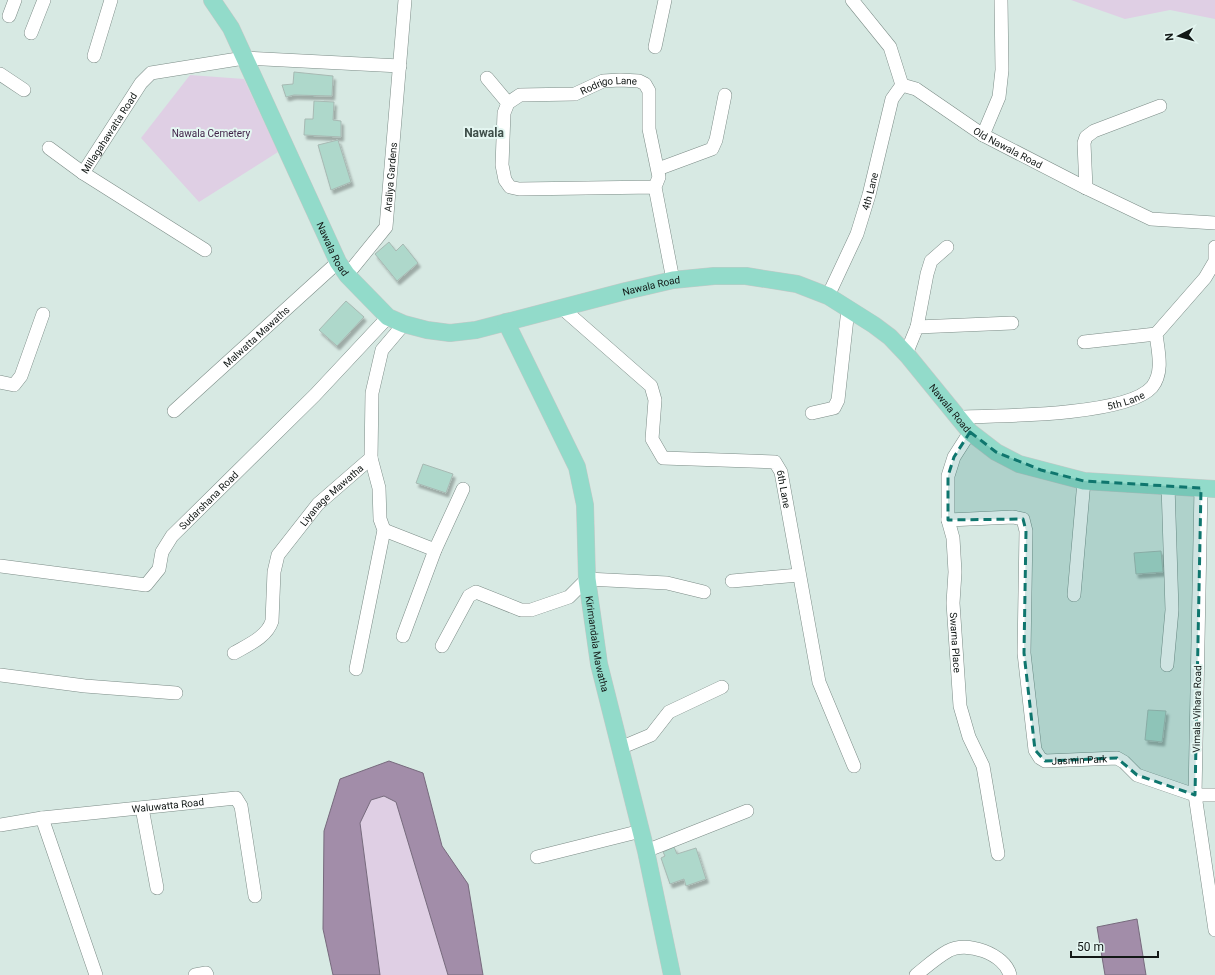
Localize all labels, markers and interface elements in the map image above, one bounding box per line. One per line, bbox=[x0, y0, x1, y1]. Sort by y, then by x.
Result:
north arrow bbox=[1159, 16, 1199, 56]
text: N bbox=[1163, 32, 1176, 42]
street label: Rodrigo Lane bbox=[578, 74, 637, 96]
street label: Millagahawatta Road bbox=[79, 90, 139, 175]
street label: Old Nawala Road bbox=[971, 125, 1044, 170]
district label: Nawala bbox=[464, 126, 504, 140]
park label: Nawala Cemetery bbox=[172, 128, 251, 139]
street label: Araliya Gardens bbox=[382, 142, 399, 212]
street label: 4th Lane bbox=[859, 171, 880, 211]
street label: Nawala Road bbox=[315, 220, 351, 278]
street label: Nawala Road bbox=[621, 274, 680, 297]
street label: Malwatta Mawaths bbox=[221, 304, 291, 369]
street label: Nawala Road bbox=[927, 382, 973, 434]
street label: 5th Lane bbox=[1106, 389, 1146, 411]
street label: Liyanage Mawatha bbox=[298, 462, 365, 528]
street label: Sudarshana Road bbox=[177, 469, 240, 532]
street label: 6th Lane bbox=[775, 469, 793, 509]
street label: Kirimandala Mawatha bbox=[584, 595, 611, 693]
street label: Swarna Place bbox=[948, 612, 963, 673]
street label: Vimala Vihara Road bbox=[1191, 665, 1203, 753]
street label: Jasmin Park bbox=[1051, 753, 1108, 766]
street label: Waluwatta Road bbox=[131, 796, 204, 814]
scale bar bbox=[1071, 933, 1158, 959]
text: 50 m bbox=[1077, 940, 1104, 954]

